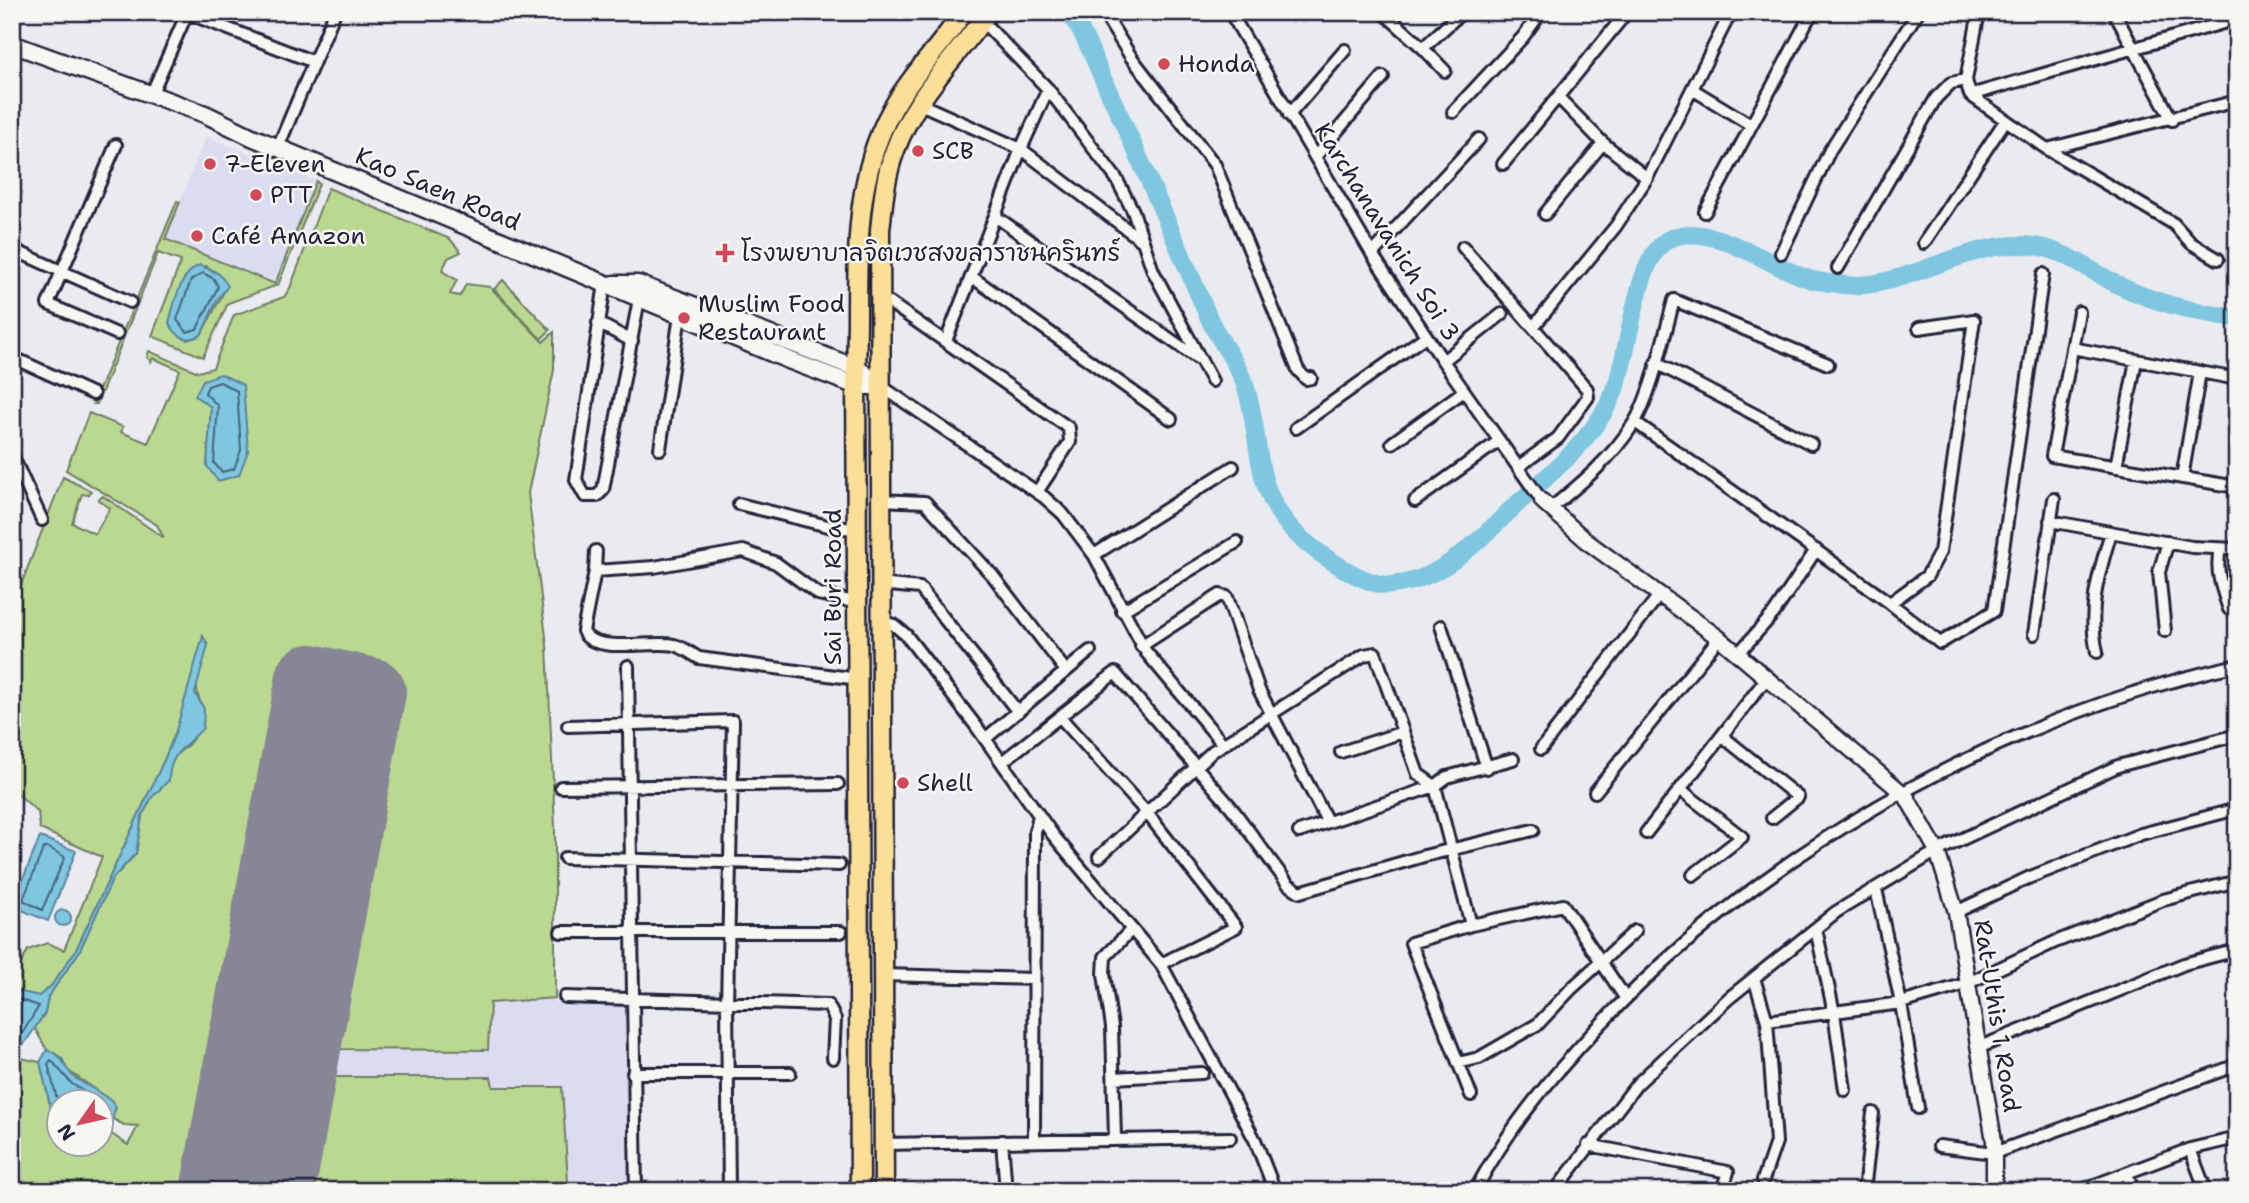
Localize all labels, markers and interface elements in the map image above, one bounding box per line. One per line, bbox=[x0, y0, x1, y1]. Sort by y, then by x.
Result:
place label: Honda bbox=[1178, 48, 1255, 80]
marker: Honda bbox=[1156, 56, 1172, 72]
street label: Karchanavanich Soi 3 bbox=[1307, 117, 1467, 347]
place label: SCB bbox=[932, 135, 974, 167]
street label: Kao Saen Road bbox=[350, 140, 526, 238]
marker: SCB bbox=[910, 143, 926, 159]
place label: 7-Eleven bbox=[224, 148, 325, 180]
marker: 7-Eleven bbox=[202, 156, 218, 172]
place label: PTT bbox=[270, 179, 313, 211]
marker: PTT bbox=[248, 187, 264, 203]
place label: Café Amazon bbox=[211, 220, 365, 252]
marker: Café Amazon bbox=[189, 228, 205, 244]
place label: โรงพยาบาลจิตเวชสงขลาราชนครินทร์ bbox=[741, 237, 1120, 269]
marker: โรงพยาบาลจิตเวชสงขลาราชนครินทร์ bbox=[715, 243, 735, 263]
place label: Muslim Food Restaurant bbox=[698, 288, 845, 348]
marker: Muslim Food Restaurant bbox=[676, 310, 692, 326]
street label: Sai Buri Road bbox=[817, 509, 849, 665]
place label: Shell bbox=[917, 767, 974, 799]
marker: Shell bbox=[895, 775, 911, 791]
street label: Rat-Uthis 1 Road bbox=[1966, 917, 2028, 1115]
north arrow bbox=[46, 1088, 116, 1158]
text: N bbox=[52, 1119, 81, 1145]

